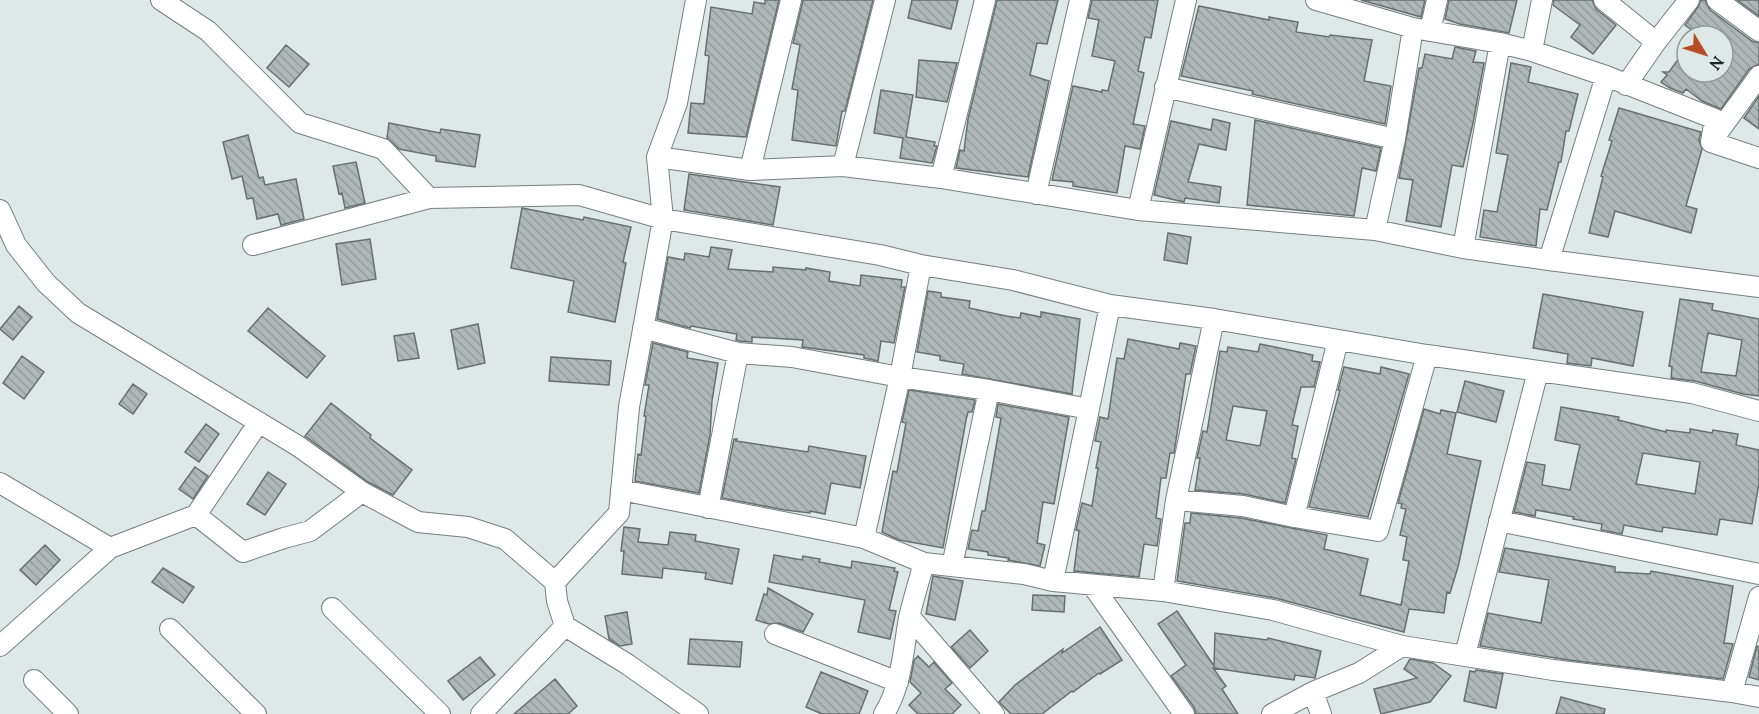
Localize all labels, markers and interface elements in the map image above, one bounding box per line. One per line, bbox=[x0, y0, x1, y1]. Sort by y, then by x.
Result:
north arrow bbox=[1675, 24, 1735, 84]
text: N bbox=[1705, 52, 1729, 74]

